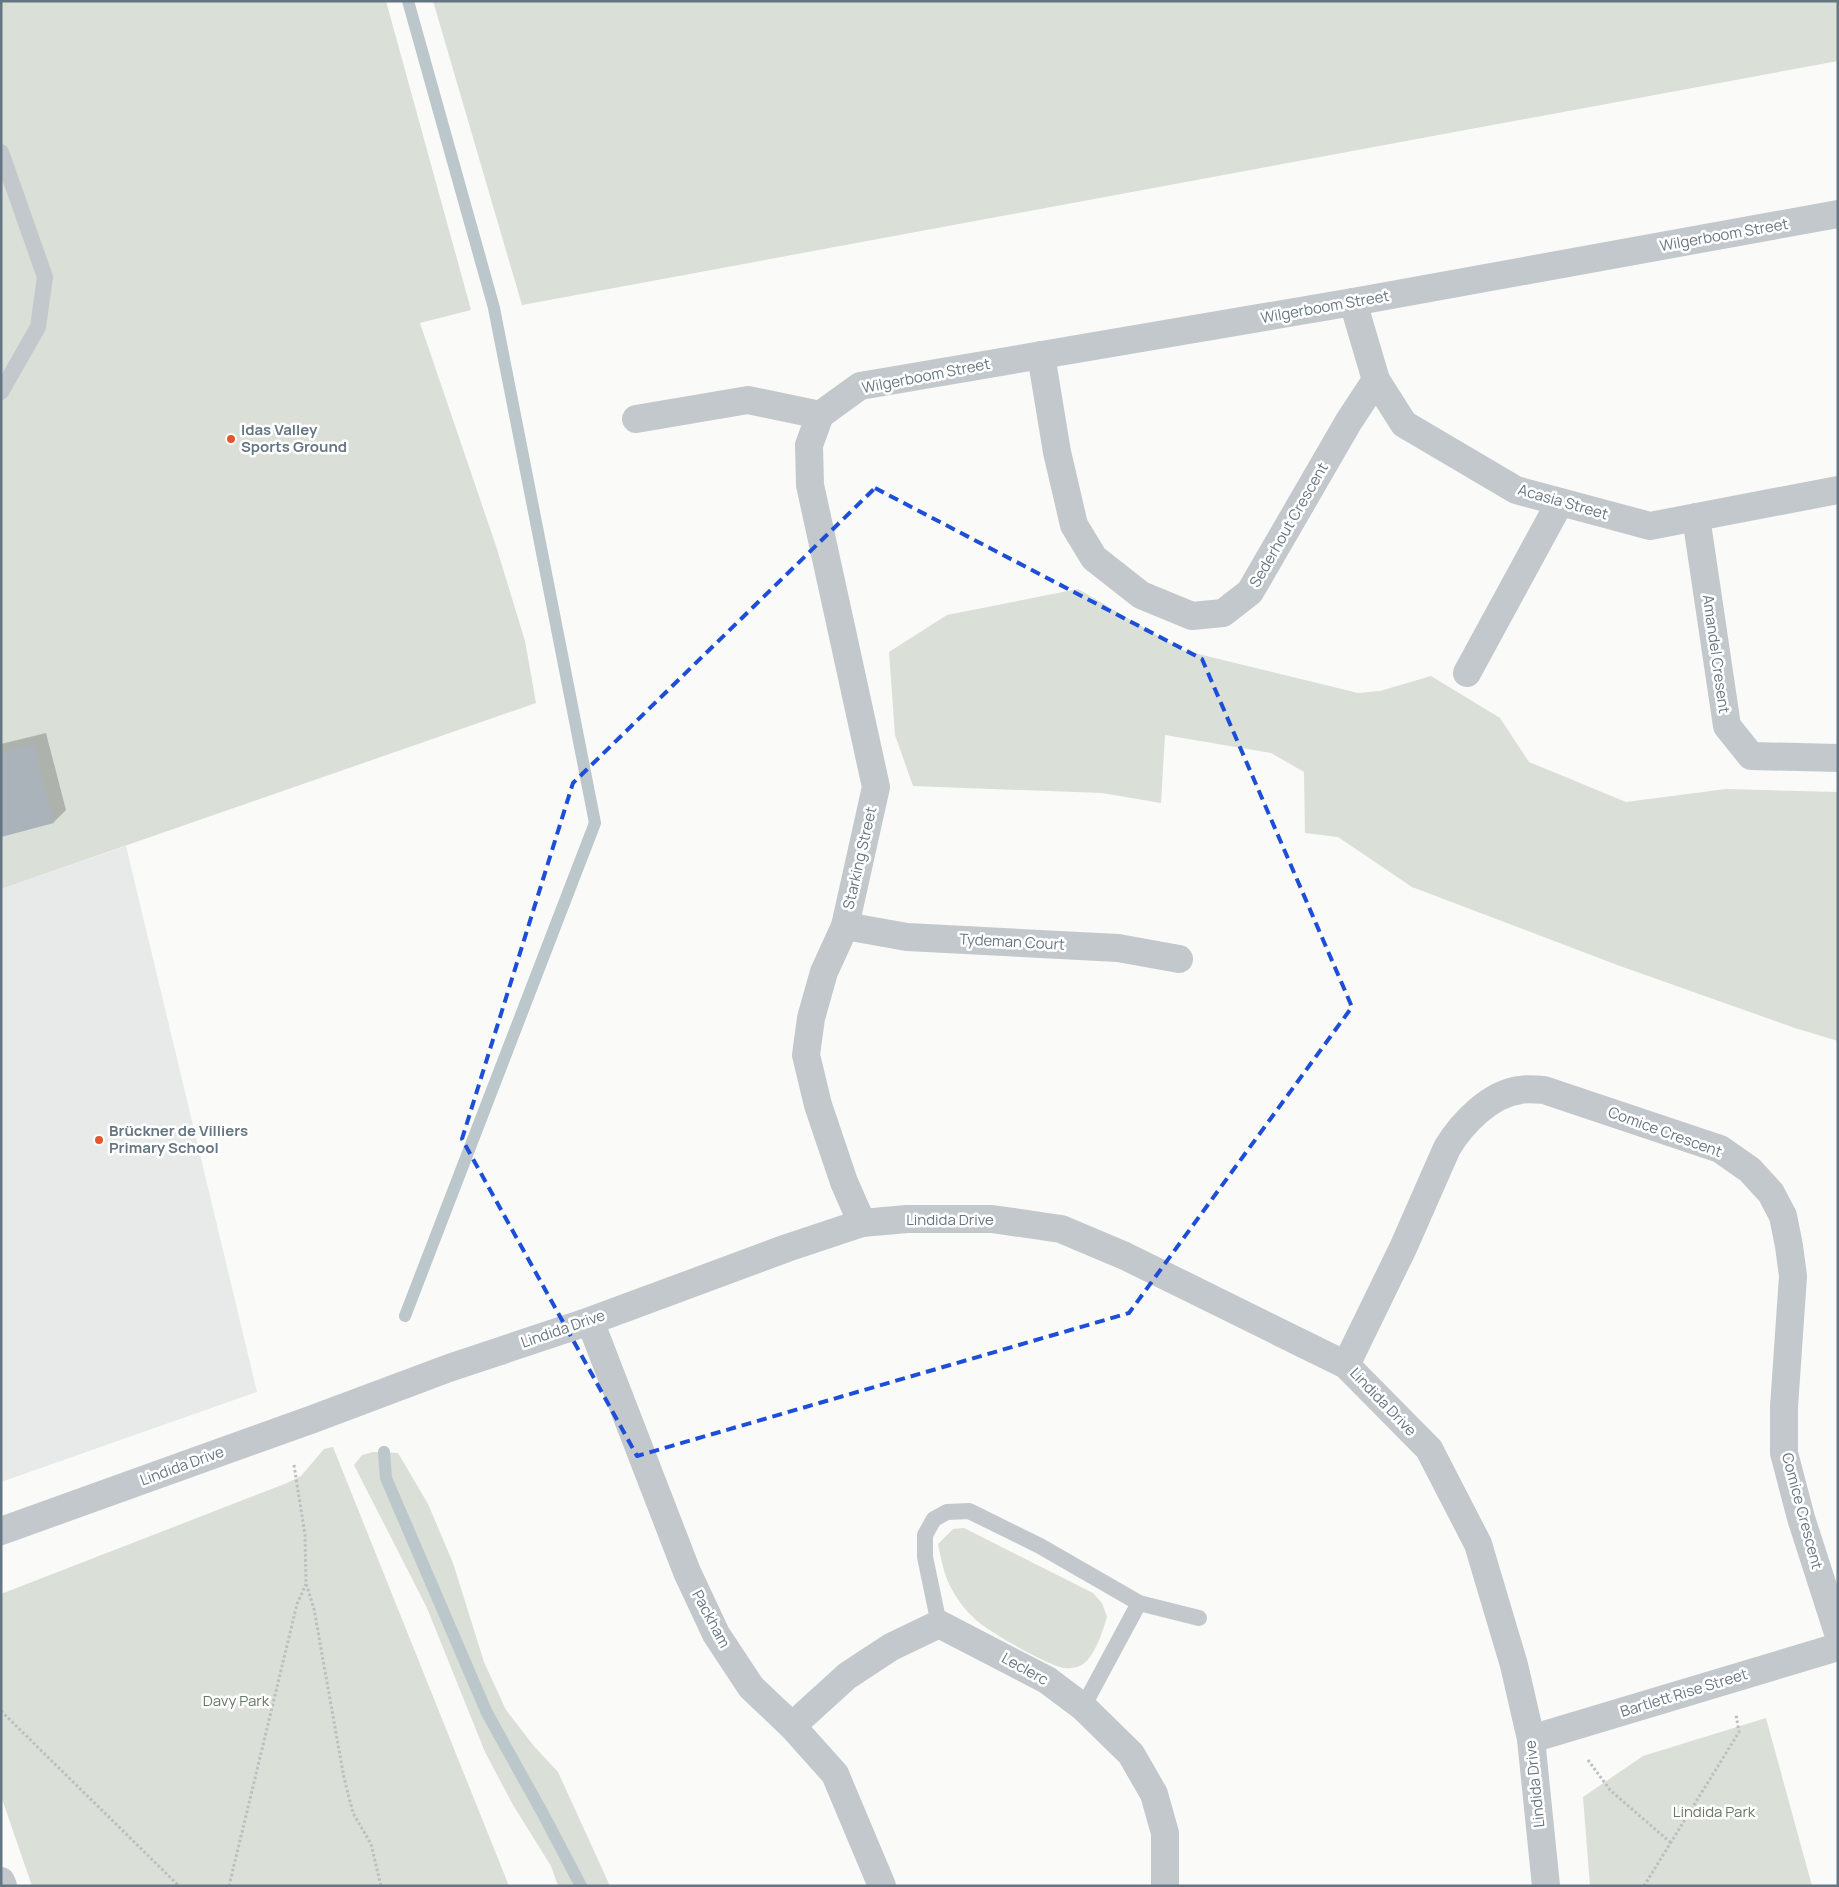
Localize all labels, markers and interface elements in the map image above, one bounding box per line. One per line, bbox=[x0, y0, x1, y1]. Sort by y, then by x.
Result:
street label: Wilgerboom Street bbox=[1658, 213, 1790, 256]
street label: Wilgerboom Street bbox=[1259, 285, 1391, 328]
street label: Wilgerboom Street bbox=[860, 353, 992, 398]
place label: Idas Valley Sports Ground bbox=[241, 419, 347, 457]
marker: Idas Valley Sports Ground bbox=[225, 433, 237, 445]
street label: Sederhout Crescent bbox=[1244, 458, 1333, 591]
street label: Acasia Street bbox=[1516, 479, 1611, 524]
street label: Amandel Cresent bbox=[1698, 593, 1735, 715]
street label: Starking Street bbox=[837, 804, 882, 911]
street label: Tydeman Court bbox=[959, 928, 1065, 955]
street label: Comice Crescent bbox=[1605, 1101, 1725, 1162]
place label: Brückner de Villiers Primary School bbox=[109, 1120, 248, 1158]
marker: Brückner de Villiers Primary School bbox=[93, 1134, 105, 1146]
street label: Lindida Drive bbox=[906, 1209, 994, 1230]
street label: Lindida Drive bbox=[518, 1304, 608, 1353]
street label: Lindida Drive bbox=[1345, 1363, 1422, 1441]
street label: Lindida Drive bbox=[137, 1441, 227, 1490]
street label: Comice Crescent bbox=[1777, 1450, 1828, 1571]
street label: Packham bbox=[687, 1586, 735, 1651]
street label: Leclerc bbox=[998, 1647, 1052, 1690]
street label: Bartlett Rise Street bbox=[1618, 1663, 1750, 1722]
park label: Davy Park bbox=[203, 1690, 270, 1711]
street label: Lindida Drive bbox=[1519, 1739, 1550, 1829]
park label: Lindida Park bbox=[1673, 1801, 1756, 1822]

